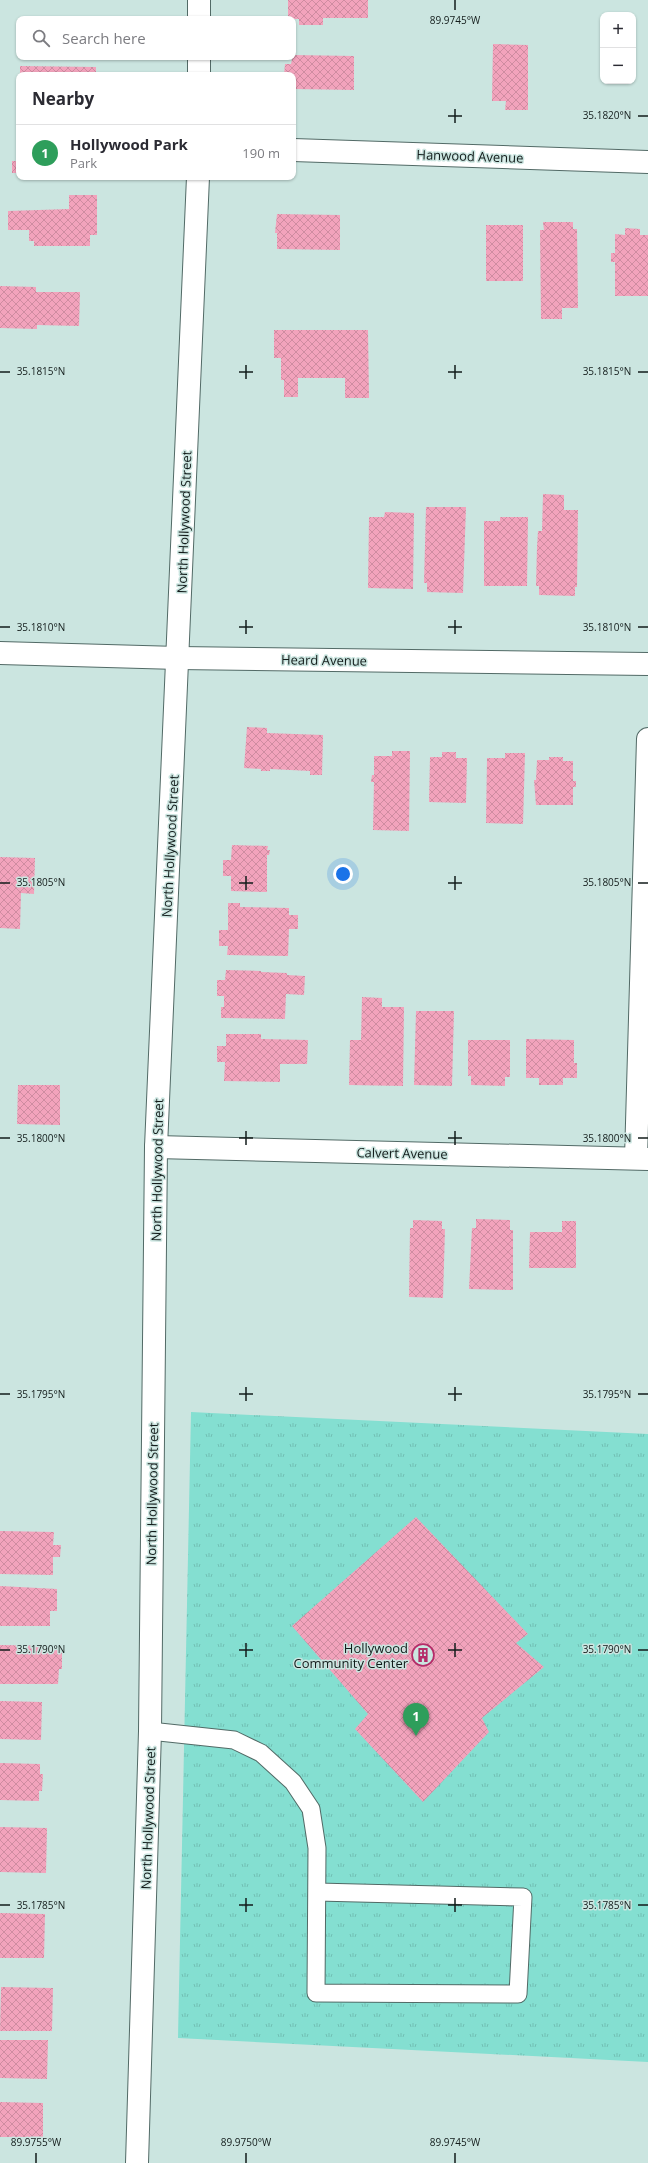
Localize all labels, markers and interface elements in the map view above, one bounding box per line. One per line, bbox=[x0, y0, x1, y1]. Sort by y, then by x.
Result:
map controls bbox=[600, 12, 636, 84]
button: + bbox=[600, 12, 636, 48]
text: 89.9745°W bbox=[430, 13, 481, 27]
search box bbox=[16, 16, 296, 60]
icon: search bbox=[30, 27, 52, 49]
text: Search here bbox=[62, 28, 146, 48]
button: − bbox=[600, 48, 636, 84]
text: Nearby bbox=[32, 87, 94, 110]
text: 35.1820°N bbox=[583, 108, 631, 122]
text: Hollywood Park bbox=[70, 134, 188, 154]
text: 1 bbox=[41, 144, 49, 162]
text: 190 m bbox=[242, 144, 280, 162]
street label: Hanwood Avenue bbox=[416, 145, 524, 167]
text: Park bbox=[70, 154, 97, 172]
text: 35.1815°N bbox=[17, 364, 65, 378]
text: 35.1815°N bbox=[583, 364, 631, 378]
street label: North Hollywood Street bbox=[173, 450, 195, 594]
text: 35.1810°N bbox=[17, 620, 65, 634]
text: 35.1810°N bbox=[583, 620, 631, 634]
street label: Heard Avenue bbox=[281, 650, 367, 670]
street label: North Hollywood Street bbox=[157, 774, 183, 918]
your location bbox=[333, 864, 353, 884]
text: 35.1805°N bbox=[17, 875, 65, 889]
text: 35.1805°N bbox=[583, 875, 631, 889]
street label: North Hollywood Street bbox=[147, 1098, 167, 1242]
text: 35.1800°N bbox=[17, 1131, 65, 1145]
text: 35.1800°N bbox=[583, 1131, 631, 1145]
street label: Calvert Avenue bbox=[356, 1143, 448, 1163]
text: 35.1795°N bbox=[17, 1387, 65, 1401]
text: 35.1795°N bbox=[583, 1387, 631, 1401]
street label: North Hollywood Street bbox=[142, 1422, 162, 1566]
place label: Hollywood Community Center bbox=[293, 1639, 409, 1672]
text: 35.1790°N bbox=[17, 1642, 65, 1656]
building icon: Hollywood Community Center bbox=[410, 1642, 436, 1668]
text: 35.1790°N bbox=[583, 1642, 631, 1656]
pin: 1 bbox=[403, 1703, 429, 1736]
street label: North Hollywood Street bbox=[137, 1746, 159, 1890]
text: 35.1785°N bbox=[17, 1898, 65, 1912]
text: 35.1785°N bbox=[583, 1898, 631, 1912]
text: 89.9755°W bbox=[11, 2135, 62, 2149]
text: 89.9750°W bbox=[221, 2135, 272, 2149]
text: 89.9745°W bbox=[430, 2135, 481, 2149]

